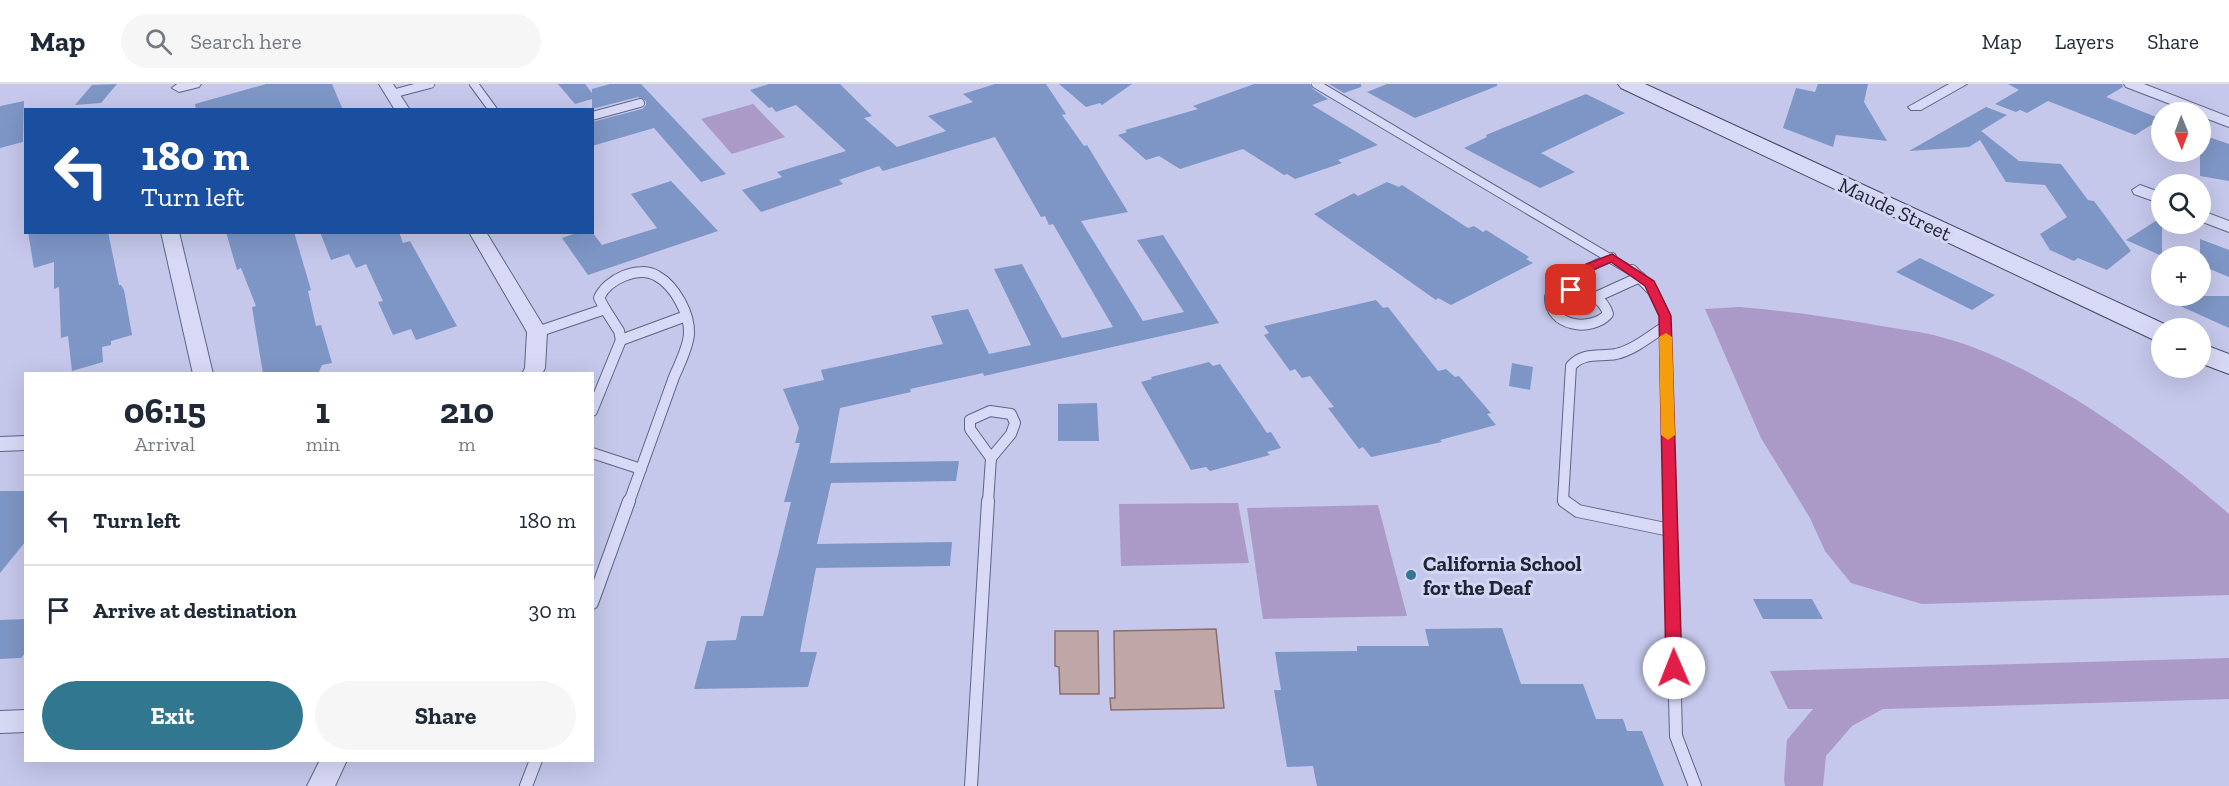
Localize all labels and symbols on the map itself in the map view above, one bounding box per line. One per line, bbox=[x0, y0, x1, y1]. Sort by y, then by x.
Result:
north arrow bbox=[2151, 102, 2211, 162]
street label: Maude Street bbox=[1835, 172, 1956, 246]
pin bbox=[1545, 264, 1596, 315]
place label: California School for the Deaf bbox=[1423, 551, 1582, 600]
marker: California School for the Deaf bbox=[1404, 568, 1418, 582]
position arrow bbox=[1642, 636, 1706, 700]

